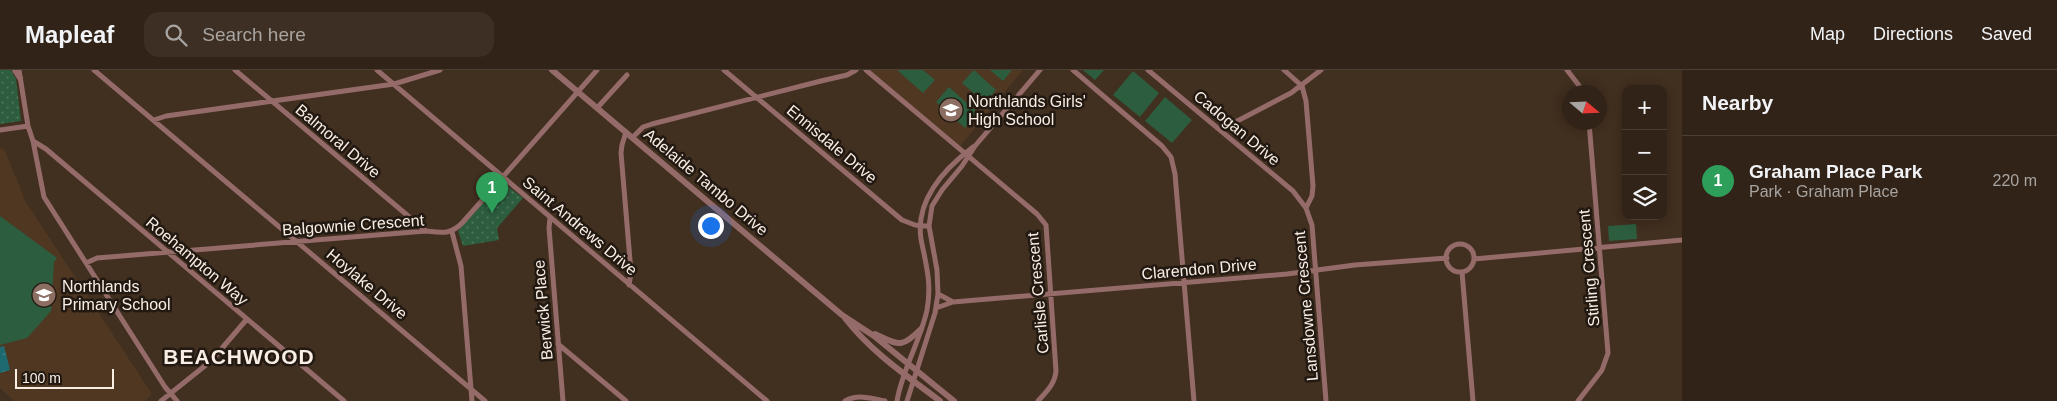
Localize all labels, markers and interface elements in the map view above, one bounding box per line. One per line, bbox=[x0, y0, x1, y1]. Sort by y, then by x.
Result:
search box bbox=[144, 12, 494, 57]
text: Mapleaf bbox=[25, 21, 114, 48]
icon: search bbox=[162, 21, 190, 49]
text: Search here bbox=[202, 24, 306, 45]
text: Map bbox=[1810, 24, 1845, 44]
text: Directions bbox=[1873, 24, 1953, 44]
text: Saved bbox=[1981, 24, 2032, 44]
north arrow bbox=[1562, 85, 1607, 130]
map controls bbox=[1622, 85, 1667, 220]
button: + bbox=[1622, 85, 1667, 130]
street label: Cadogan Drive bbox=[1191, 87, 1283, 169]
text: Nearby bbox=[1702, 91, 1773, 114]
place label: Northlands Girls' High School bbox=[968, 93, 1086, 128]
school or university icon: Northlands Girls' High School bbox=[938, 97, 964, 123]
street label: Balmoral Drive bbox=[292, 101, 384, 181]
street label: Ennisdale Drive bbox=[784, 101, 880, 187]
street label: Adelaide Tambo Drive bbox=[641, 125, 771, 239]
button: − bbox=[1622, 130, 1667, 175]
text: Graham Place Park bbox=[1749, 161, 1922, 182]
pin: 1 bbox=[476, 172, 508, 213]
text: 1 bbox=[1714, 172, 1722, 189]
text: 220 m bbox=[1993, 172, 2037, 189]
street label: Saint Andrews Drive bbox=[519, 173, 641, 279]
button: layers bbox=[1622, 175, 1667, 220]
text: Park · Graham Place bbox=[1749, 183, 1898, 200]
street label: Stirling Crescent bbox=[1575, 208, 1603, 327]
street label: Balgownie Crescent bbox=[281, 212, 425, 238]
your location bbox=[698, 213, 724, 239]
street label: Roehampton Way bbox=[143, 214, 251, 308]
street label: Lansdowne Crescent bbox=[1291, 230, 1321, 382]
street label: Carlisle Crescent bbox=[1024, 231, 1052, 354]
street label: Hoylake Drive bbox=[323, 245, 411, 323]
street label: Clarendon Drive bbox=[1141, 255, 1257, 283]
street label: Berwick Place bbox=[530, 259, 556, 361]
place label: Northlands Primary School bbox=[62, 278, 170, 313]
school or university icon: Northlands Primary School bbox=[31, 282, 57, 308]
district label: BEACHWOOD bbox=[163, 345, 315, 368]
scale bar bbox=[15, 366, 114, 389]
text: 100 m bbox=[22, 370, 61, 386]

